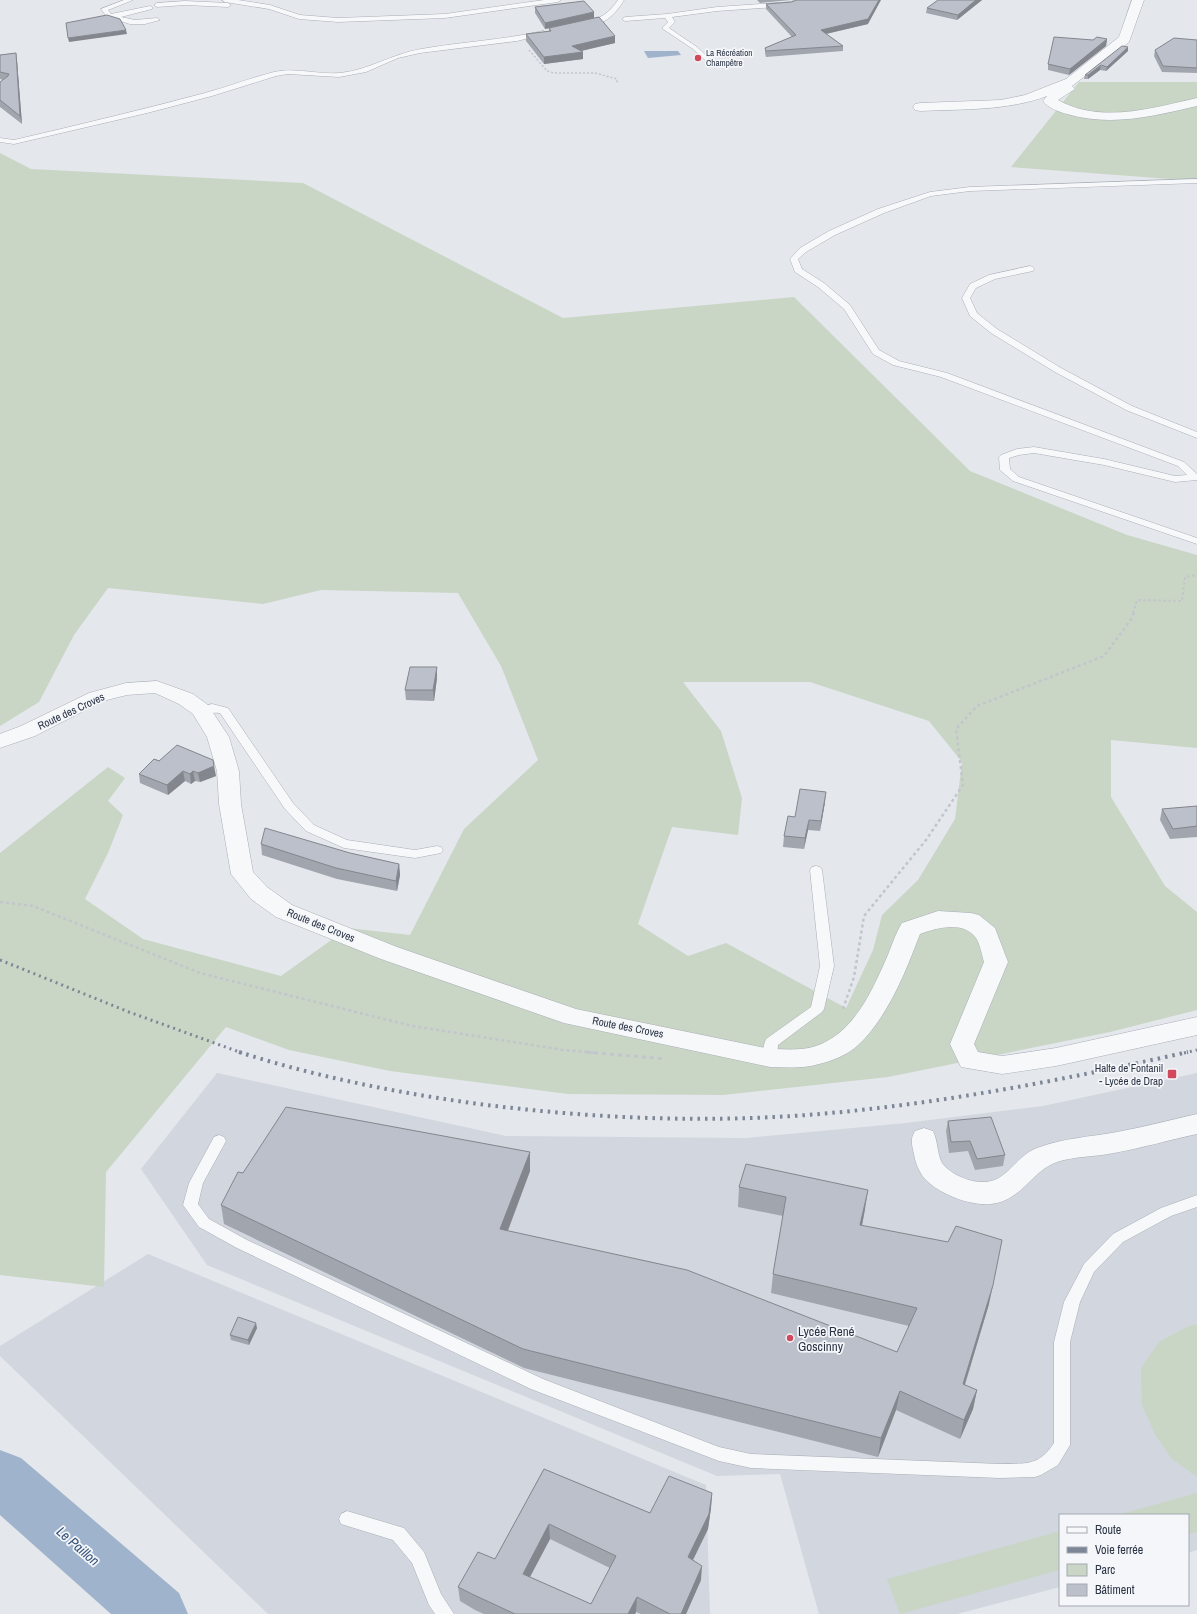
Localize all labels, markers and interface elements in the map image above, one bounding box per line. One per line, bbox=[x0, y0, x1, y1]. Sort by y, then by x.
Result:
place label: La Récréation Champêtre bbox=[706, 47, 752, 69]
marker: La Récréation Champêtre bbox=[693, 53, 703, 63]
street label: Route des Croves bbox=[35, 689, 107, 733]
street label: Route des Croves bbox=[285, 905, 358, 945]
street label: Route des Croves bbox=[591, 1013, 665, 1041]
place label: Halte de Fontanil - Lycée de Drap bbox=[1095, 1061, 1163, 1088]
marker: Halte de Fontanil - Lycée de Drap bbox=[1166, 1068, 1178, 1080]
place label: Lycée René Goscinny bbox=[798, 1323, 855, 1355]
marker: Lycée René Goscinny bbox=[785, 1333, 795, 1343]
legend bbox=[1059, 1514, 1189, 1606]
water label: Le Paillon bbox=[53, 1522, 103, 1570]
text: Route bbox=[1095, 1522, 1121, 1538]
text: Voie ferrée bbox=[1095, 1542, 1143, 1558]
text: Parc bbox=[1095, 1562, 1115, 1578]
text: Bâtiment bbox=[1095, 1582, 1135, 1598]

